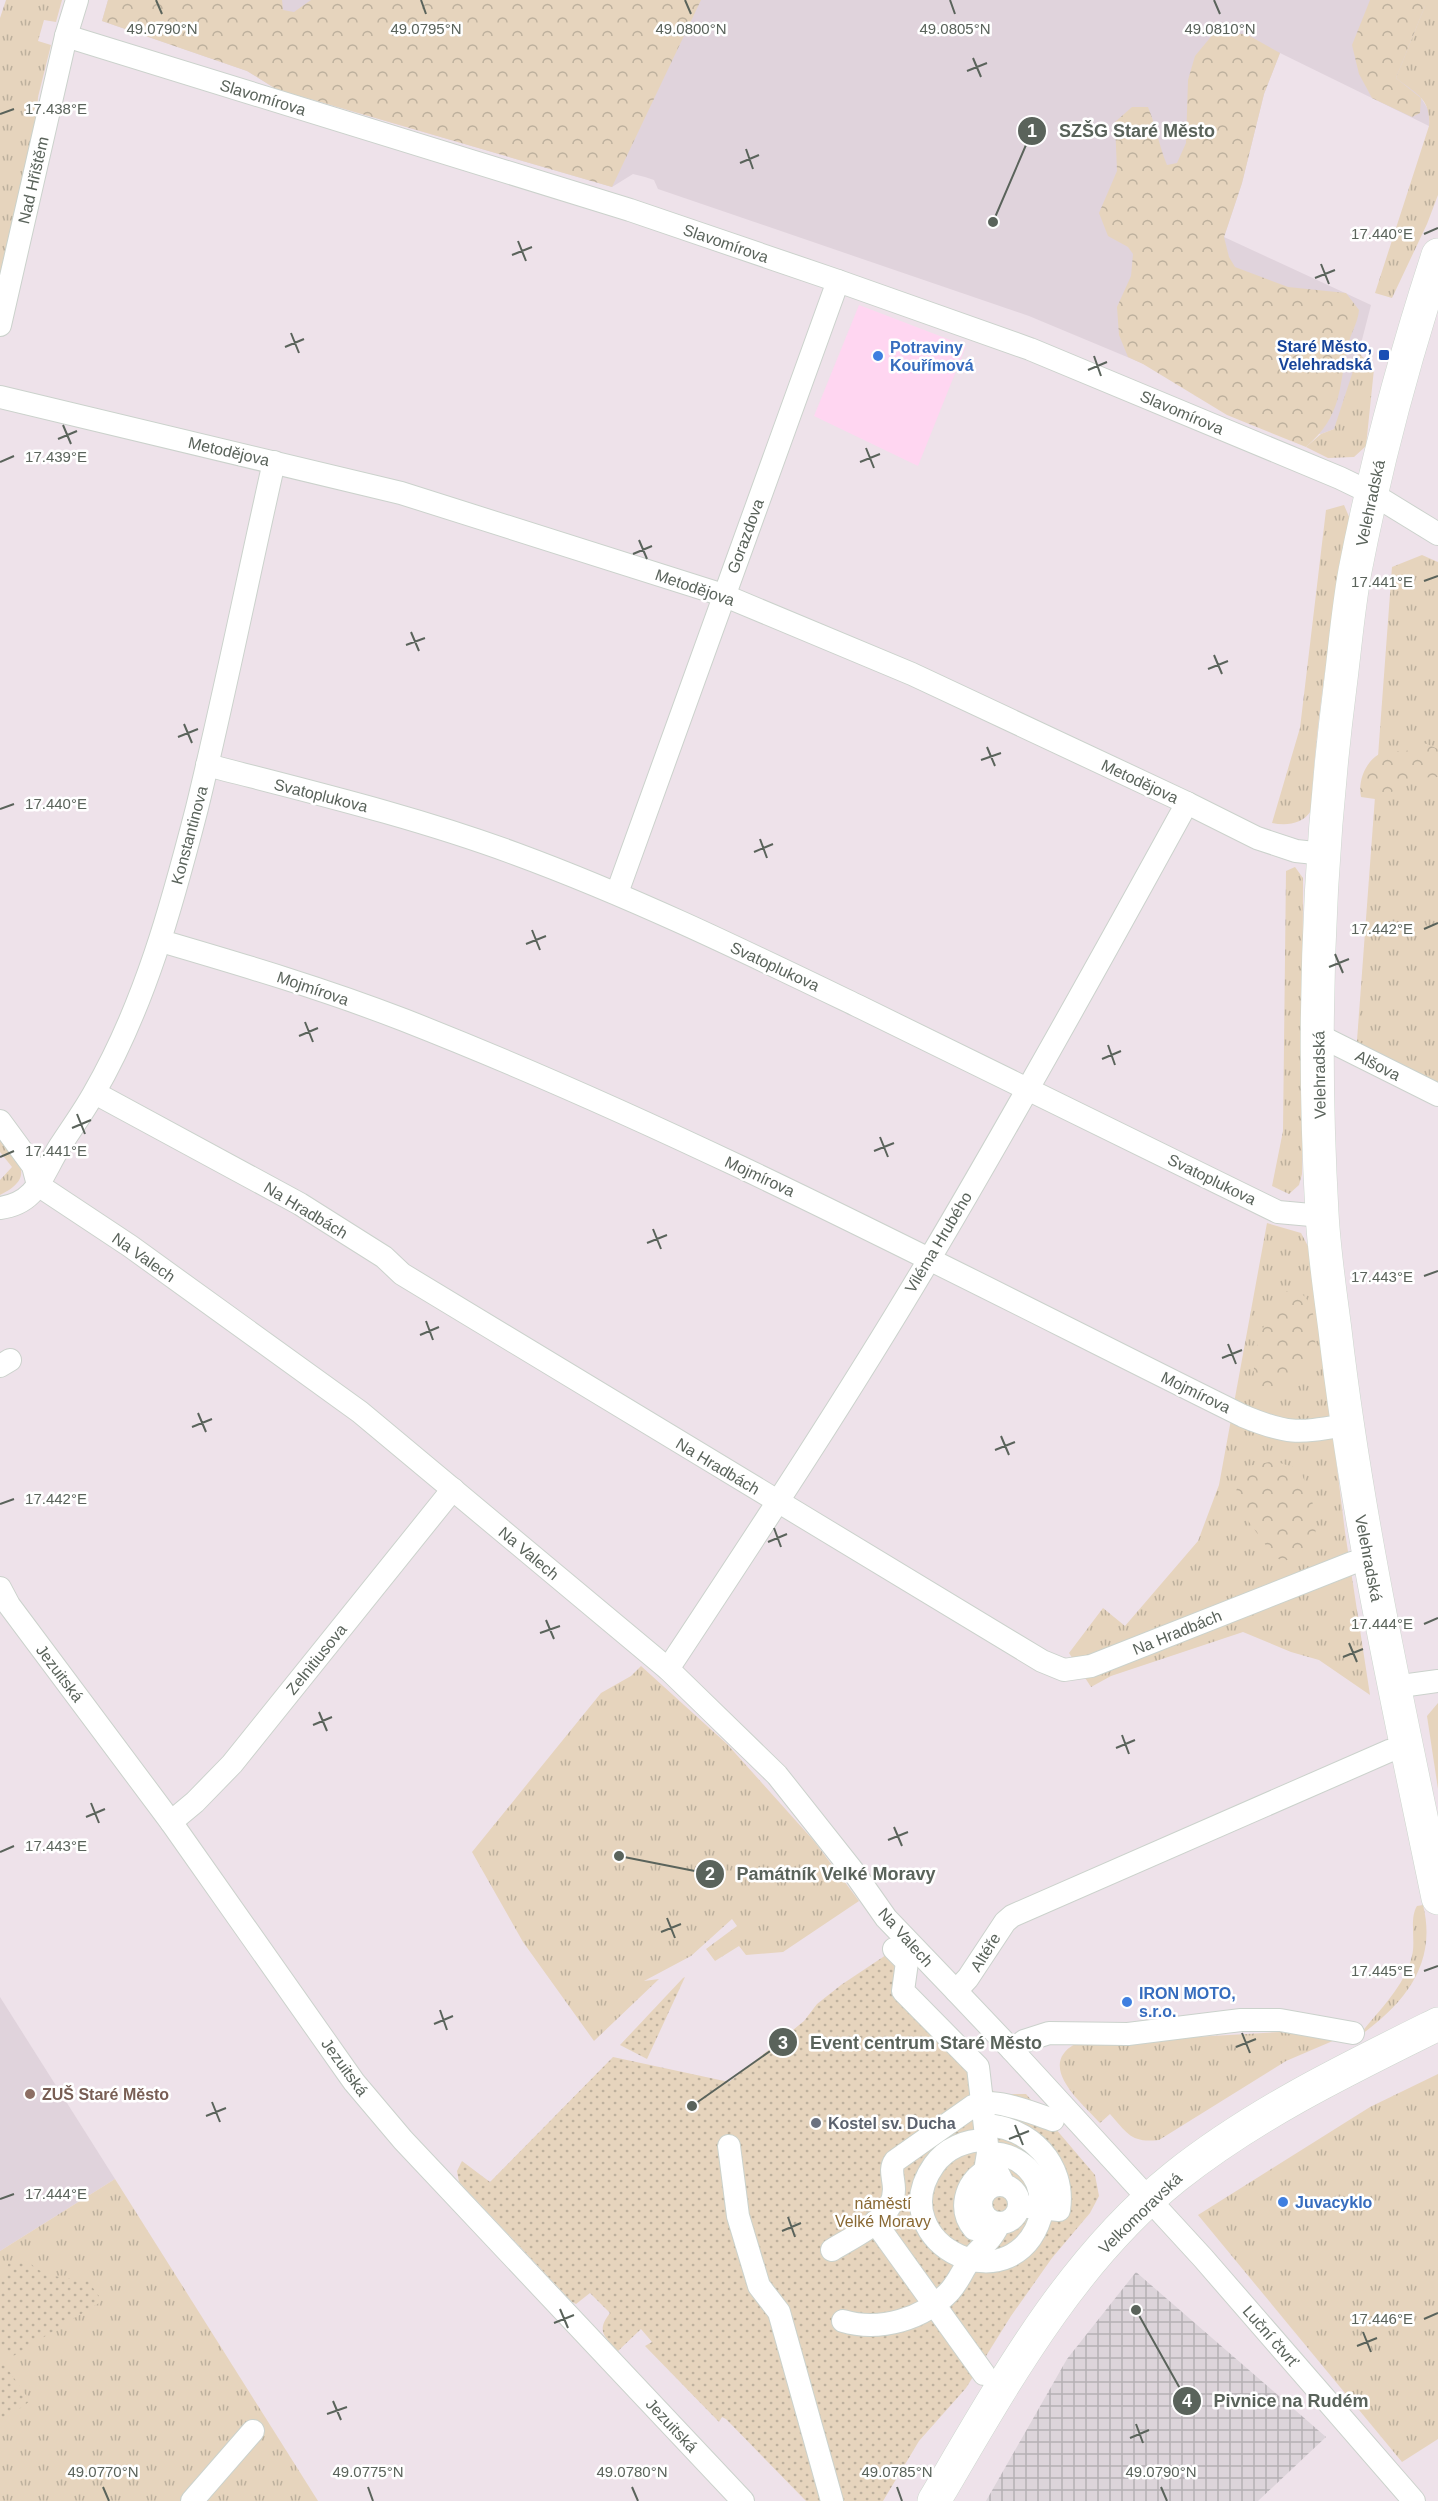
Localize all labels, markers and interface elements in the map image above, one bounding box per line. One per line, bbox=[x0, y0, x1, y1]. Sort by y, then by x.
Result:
text: 49.0790°N bbox=[126, 20, 198, 37]
text: 49.0795°N bbox=[390, 20, 462, 37]
text: 49.0800°N bbox=[655, 20, 727, 37]
text: 49.0805°N bbox=[919, 20, 991, 37]
text: 49.0810°N bbox=[1184, 20, 1256, 37]
street label: Slavomírova bbox=[218, 76, 308, 119]
text: 17.438°E bbox=[25, 100, 87, 117]
callout: SZŠG Staré Město bbox=[1017, 113, 1227, 149]
text: SZŠG Staré Město bbox=[1059, 120, 1215, 141]
text: 1 bbox=[1027, 121, 1037, 141]
street label: Nad Hřištěm bbox=[15, 135, 52, 225]
street label: Slavomírova bbox=[681, 221, 771, 266]
text: 17.440°E bbox=[1351, 225, 1413, 242]
place label: Staré Město, Velehradská bbox=[1277, 338, 1372, 373]
place label: Potraviny Kouřímová bbox=[890, 339, 974, 374]
marker: Staré Město, Velehradská bbox=[1377, 348, 1391, 362]
marker: Potraviny Kouřímová bbox=[871, 349, 885, 363]
street label: Slavomírova bbox=[1138, 387, 1226, 438]
street label: Metodějova bbox=[187, 434, 271, 469]
text: 17.439°E bbox=[25, 448, 87, 465]
street label: Velehradská bbox=[1353, 458, 1388, 548]
street label: Gorazdova bbox=[724, 496, 767, 576]
street label: Metodějova bbox=[653, 566, 737, 609]
text: 17.441°E bbox=[1351, 573, 1413, 590]
street label: Metodějova bbox=[1099, 756, 1181, 807]
street label: Svatoplukova bbox=[272, 776, 370, 815]
street label: Konstantinova bbox=[168, 784, 211, 886]
text: 17.440°E bbox=[25, 795, 87, 812]
text: 17.442°E bbox=[1351, 920, 1413, 937]
street label: Svatoplukova bbox=[728, 938, 822, 994]
street label: Mojmírova bbox=[275, 968, 351, 1009]
street label: Velehradská bbox=[1310, 1031, 1329, 1119]
street label: Alšova bbox=[1353, 1047, 1403, 1084]
text: 17.441°E bbox=[25, 1142, 87, 1159]
street label: Svatoplukova bbox=[1165, 1151, 1259, 1208]
street label: Mojmírova bbox=[722, 1153, 797, 1200]
street label: Na Hradbách bbox=[261, 1179, 351, 1242]
street label: Viléma Hrubého bbox=[902, 1189, 975, 1296]
street label: Na Valech bbox=[109, 1230, 178, 1285]
text: 17.443°E bbox=[1351, 1268, 1413, 1285]
street label: Mojmírova bbox=[1158, 1368, 1233, 1417]
street label: Na Hradbách bbox=[673, 1435, 763, 1498]
text: 17.442°E bbox=[25, 1490, 87, 1507]
street label: Velehradská bbox=[1352, 1513, 1385, 1603]
street label: Na Valech bbox=[495, 1524, 562, 1583]
street label: Na Hradbách bbox=[1130, 1607, 1224, 1658]
text: 17.444°E bbox=[1351, 1615, 1413, 1632]
street label: Zelnitiusova bbox=[283, 1621, 350, 1698]
street label: Jezuitská bbox=[33, 1642, 87, 1705]
text: 17.443°E bbox=[25, 1837, 87, 1854]
callout: Památník Velké Moravy bbox=[695, 1856, 948, 1892]
text: 2 bbox=[705, 1864, 715, 1884]
text: Památník Velké Moravy bbox=[736, 1864, 936, 1884]
street label: Na Valech bbox=[875, 1905, 936, 1970]
street label: Altéře bbox=[967, 1930, 1004, 1974]
text: 17.445°E bbox=[1351, 1962, 1413, 1979]
place label: IRON MOTO, s.r.o. bbox=[1139, 1985, 1236, 2020]
marker: IRON MOTO, s.r.o. bbox=[1120, 1995, 1134, 2009]
callout: Event centrum Staré Město bbox=[768, 2024, 1054, 2060]
text: 3 bbox=[778, 2033, 788, 2053]
text: Event centrum Staré Město bbox=[810, 2033, 1042, 2053]
street label: Jezuitská bbox=[318, 2035, 371, 2099]
place label: ZUŠ Staré Město bbox=[42, 2085, 169, 2103]
marker: ZUŠ Staré Město bbox=[23, 2087, 37, 2101]
place label: Kostel sv. Ducha bbox=[828, 2115, 956, 2132]
marker: Kostel sv. Ducha bbox=[809, 2116, 823, 2130]
street label: Velkomoravská bbox=[1095, 2169, 1185, 2257]
text: 17.444°E bbox=[25, 2185, 87, 2202]
place label: Juvacyklo bbox=[1295, 2194, 1373, 2211]
park label: náměstí Velké Moravy bbox=[835, 2195, 931, 2230]
marker: Juvacyklo bbox=[1276, 2195, 1290, 2209]
street label: Luční čtvrť bbox=[1239, 2302, 1302, 2371]
text: 17.446°E bbox=[1351, 2310, 1413, 2327]
callout: Pivnice na Rudém bbox=[1172, 2383, 1381, 2419]
text: 4 bbox=[1182, 2391, 1192, 2411]
text: Pivnice na Rudém bbox=[1213, 2391, 1369, 2411]
street label: Jezuitská bbox=[643, 2395, 701, 2456]
text: 49.0770°N bbox=[67, 2463, 139, 2480]
text: 49.0775°N bbox=[332, 2463, 404, 2480]
text: 49.0780°N bbox=[596, 2463, 668, 2480]
text: 49.0785°N bbox=[861, 2463, 933, 2480]
text: 49.0790°N bbox=[1125, 2463, 1197, 2480]

